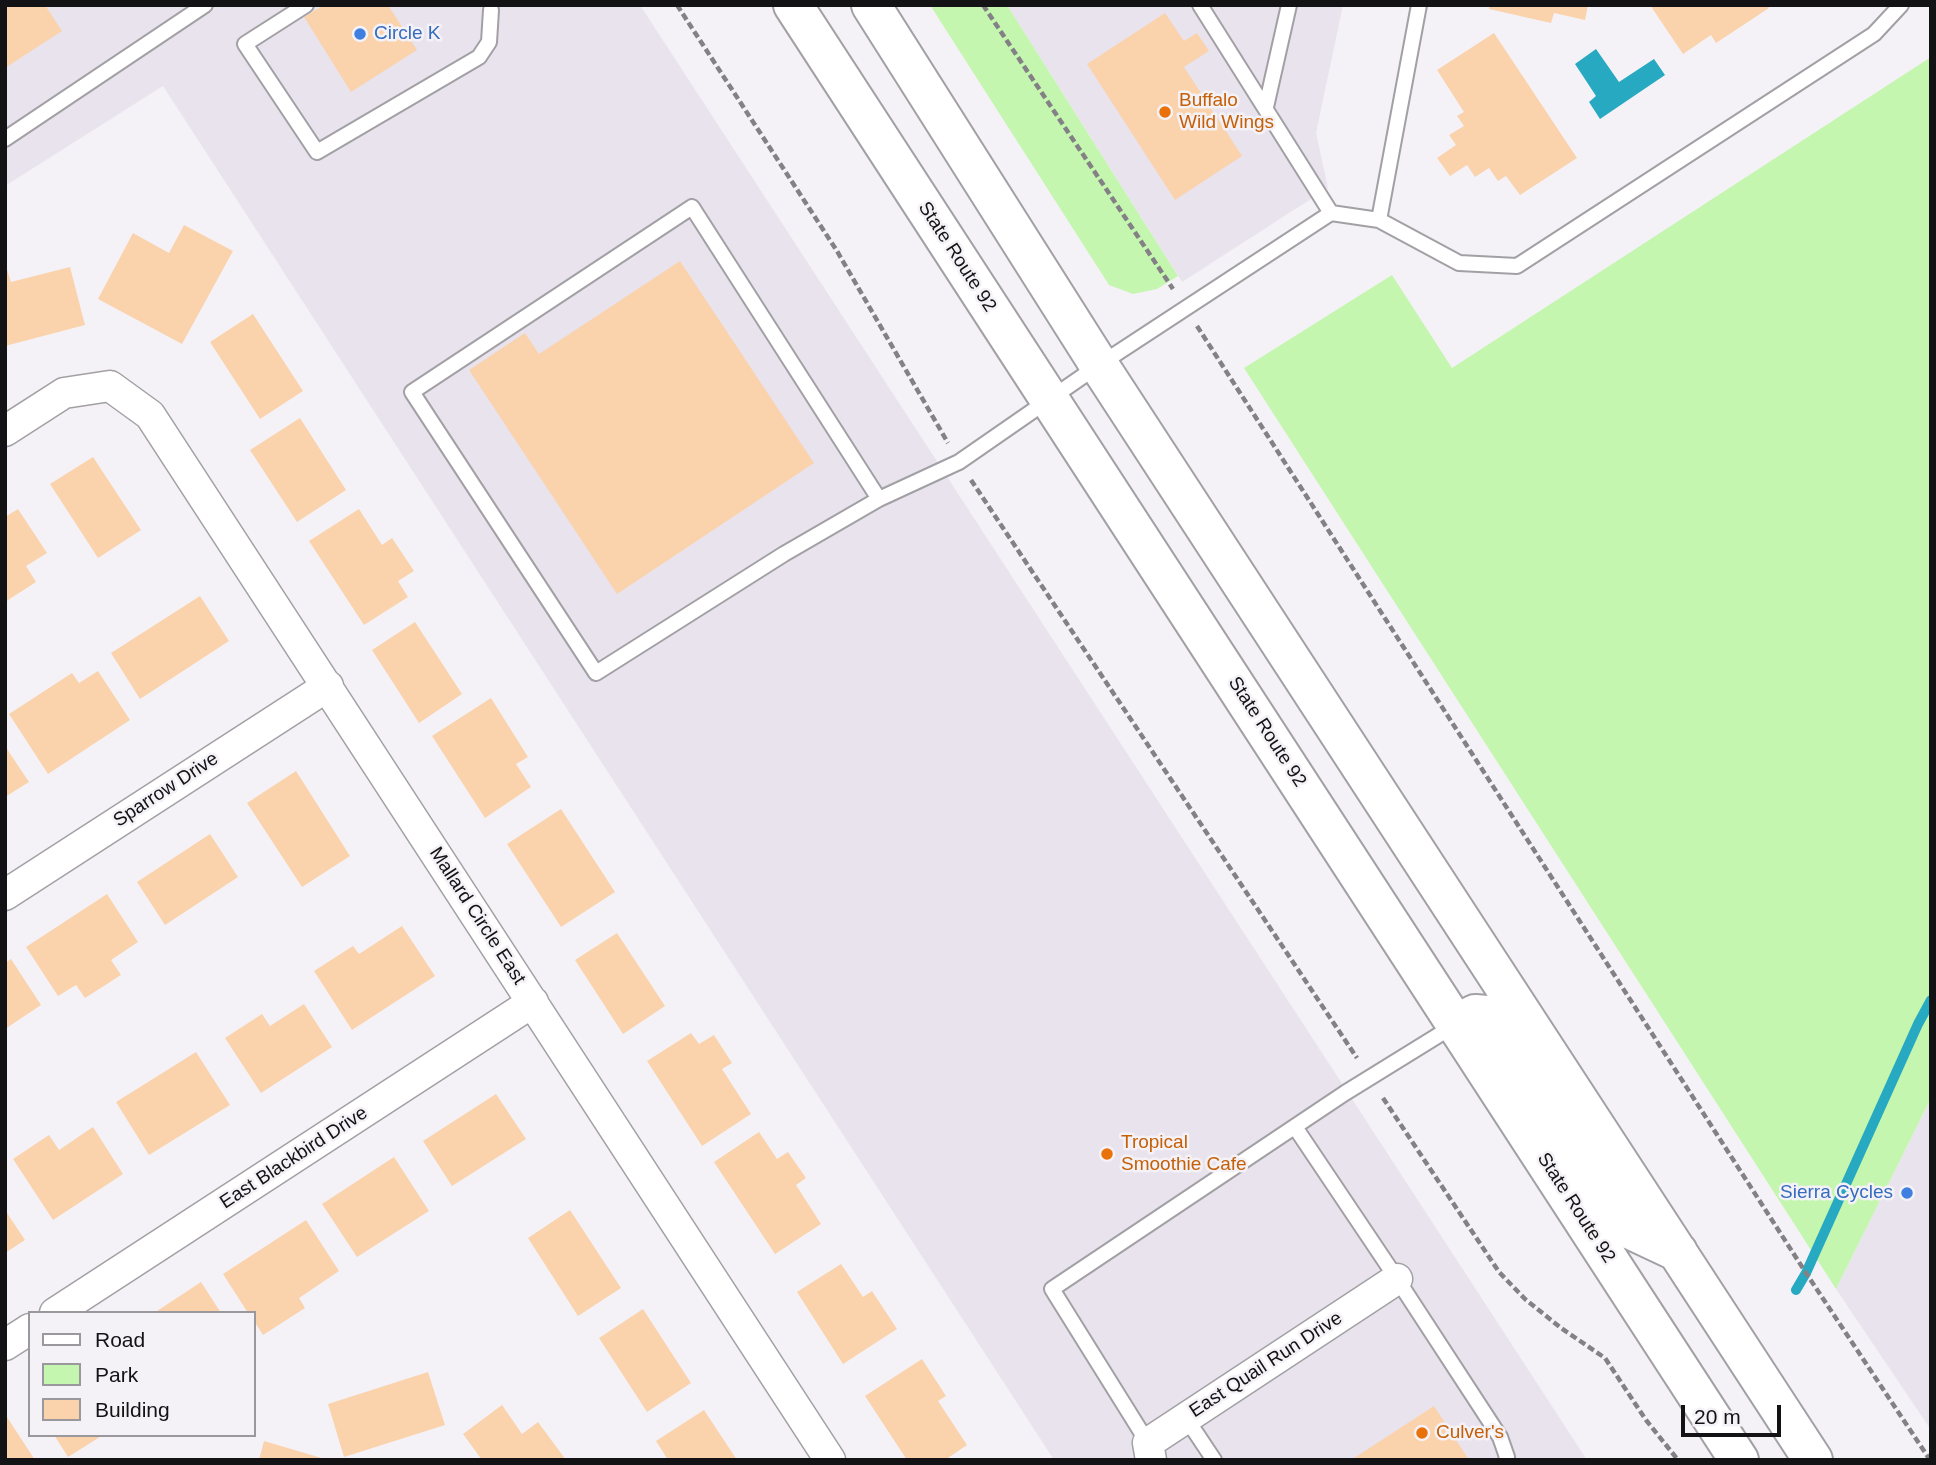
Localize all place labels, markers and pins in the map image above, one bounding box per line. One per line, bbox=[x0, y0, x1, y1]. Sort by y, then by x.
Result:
place label: Circle K bbox=[374, 23, 441, 45]
marker: Circle K bbox=[352, 26, 368, 42]
place label: Buffalo Wild Wings bbox=[1179, 90, 1274, 134]
marker: Buffalo Wild Wings bbox=[1157, 104, 1173, 120]
place label: Tropical Smoothie Cafe bbox=[1121, 1132, 1247, 1176]
marker: Tropical Smoothie Cafe bbox=[1099, 1146, 1115, 1162]
place label: Sierra Cycles bbox=[1780, 1182, 1893, 1204]
marker: Sierra Cycles bbox=[1899, 1185, 1915, 1201]
place label: Culver's bbox=[1436, 1422, 1504, 1444]
marker: Culver's bbox=[1414, 1425, 1430, 1441]

